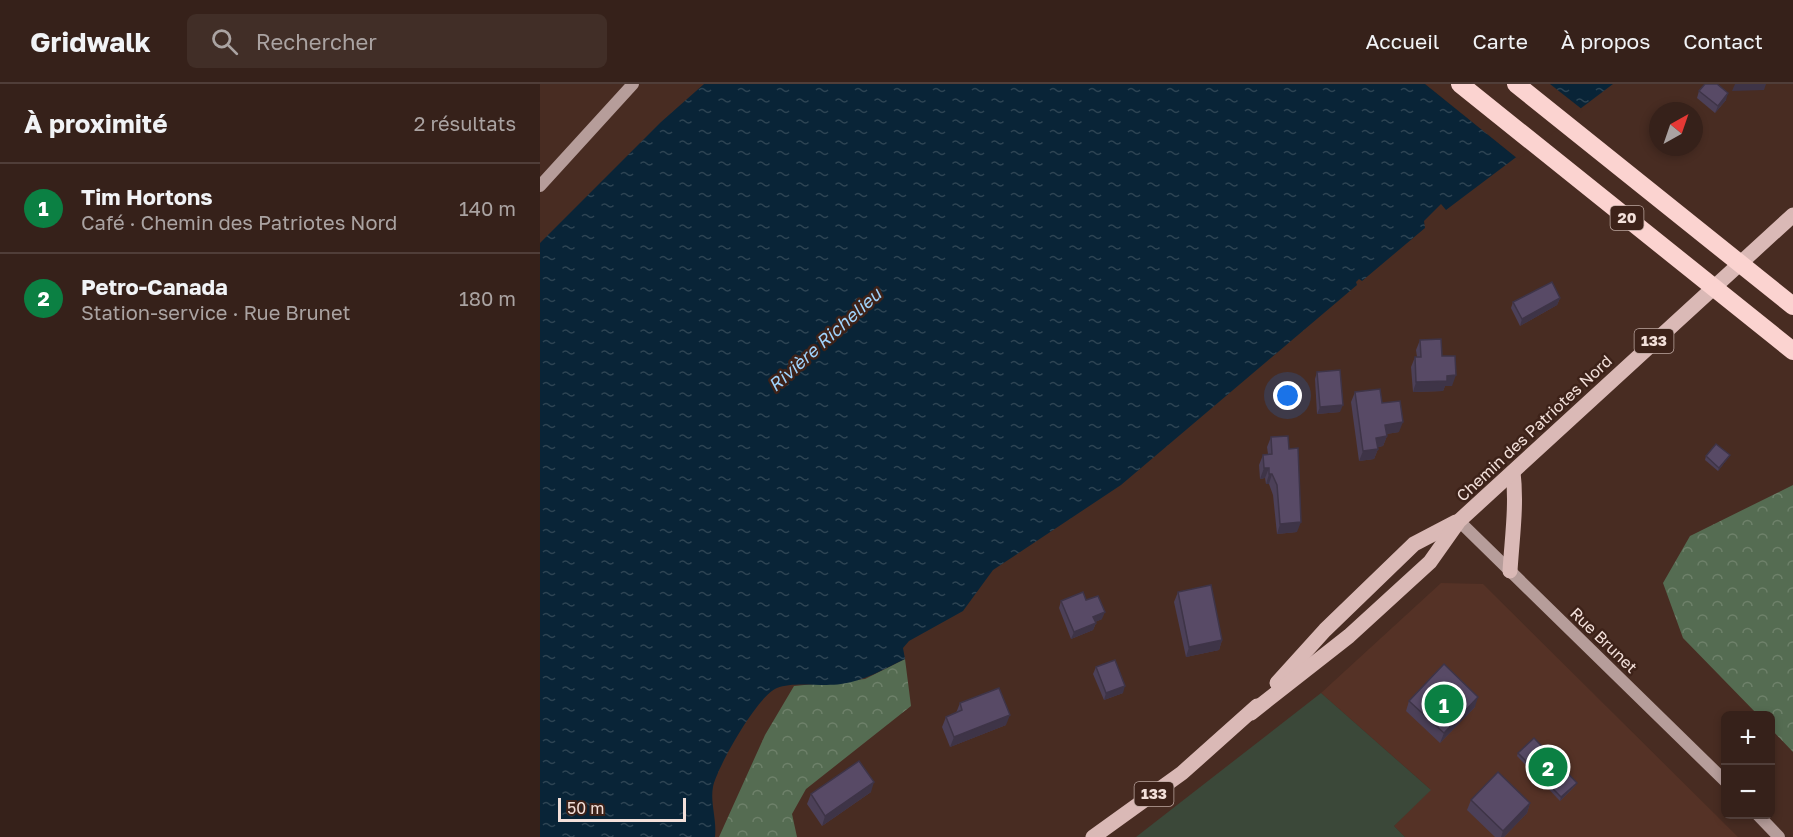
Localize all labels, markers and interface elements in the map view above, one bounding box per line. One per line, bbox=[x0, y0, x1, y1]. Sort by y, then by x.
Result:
search box bbox=[187, 14, 607, 68]
text: Gridwalk bbox=[30, 25, 151, 58]
icon: search bbox=[208, 25, 241, 58]
text: Rechercher bbox=[256, 28, 377, 55]
text: Accueil bbox=[1366, 28, 1439, 54]
text: Carte bbox=[1472, 28, 1528, 54]
text: À propos bbox=[1561, 28, 1650, 54]
text: Contact bbox=[1683, 28, 1763, 54]
north arrow bbox=[1649, 102, 1703, 156]
text: À proximité bbox=[24, 108, 168, 139]
text: 2 résultats bbox=[414, 111, 516, 135]
text: Tim Hortons bbox=[81, 183, 213, 210]
text: 1 bbox=[38, 196, 49, 220]
text: 140 m bbox=[459, 196, 516, 220]
road number: 20 bbox=[1610, 206, 1644, 230]
text: Café · Chemin des Patriotes Nord bbox=[81, 210, 397, 234]
text: Petro-Canada bbox=[81, 273, 228, 300]
water label: Rivière Richelieu bbox=[763, 282, 886, 396]
text: 2 bbox=[37, 286, 50, 310]
text: 180 m bbox=[459, 286, 516, 310]
text: Station-service · Rue Brunet bbox=[81, 300, 351, 324]
road number: 133 bbox=[1634, 329, 1674, 353]
street label: Chemin des Patriotes Nord bbox=[1452, 351, 1616, 505]
your location bbox=[1273, 381, 1302, 410]
street label: Rue Brunet bbox=[1566, 603, 1642, 677]
pin: 1 bbox=[1424, 682, 1464, 726]
map controls bbox=[1721, 711, 1775, 819]
button: + bbox=[1721, 711, 1775, 765]
pin: 2 bbox=[1528, 744, 1568, 790]
button: − bbox=[1721, 765, 1775, 819]
road number: 133 bbox=[1134, 782, 1174, 806]
scale bar bbox=[558, 795, 686, 822]
text: 50 m bbox=[567, 798, 604, 818]

